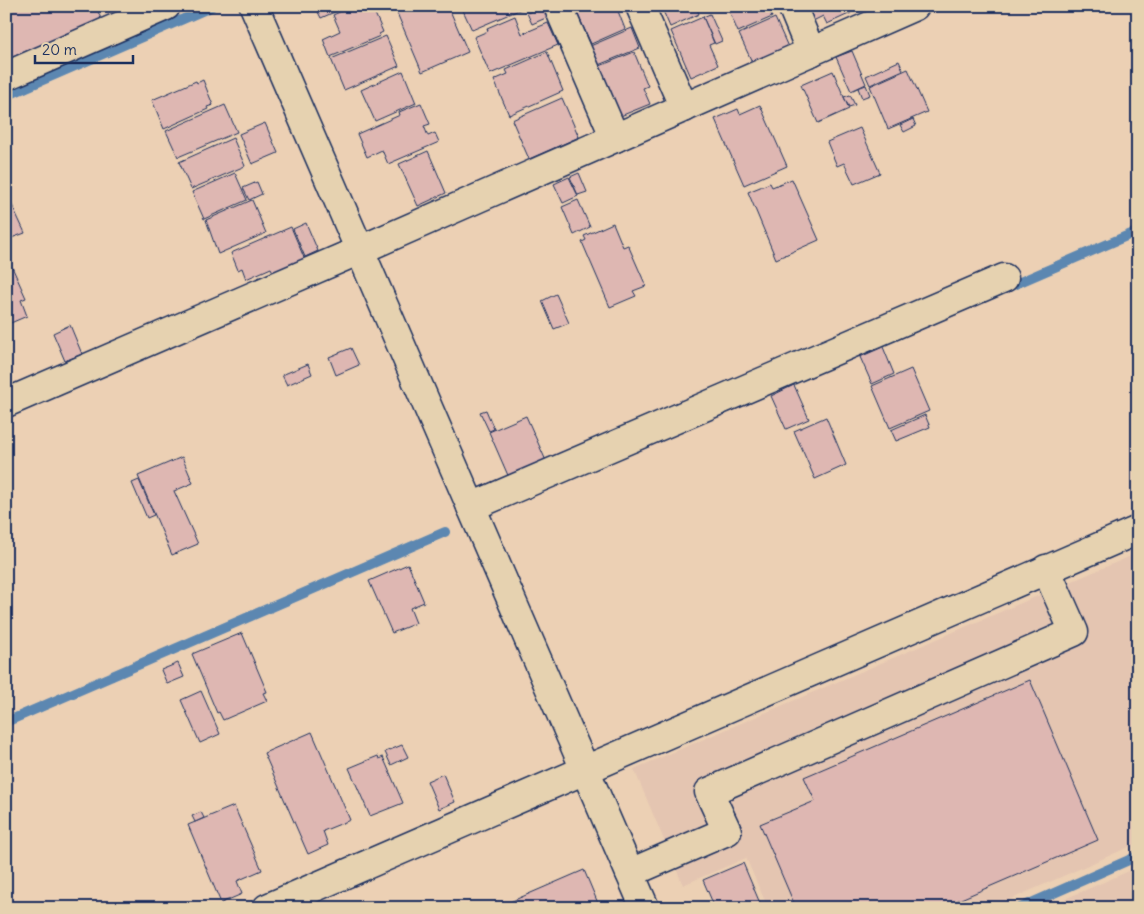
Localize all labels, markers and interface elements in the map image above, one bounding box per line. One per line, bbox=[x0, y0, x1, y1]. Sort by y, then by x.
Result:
scale bar bbox=[35, 32, 132, 64]
text: 20 m bbox=[42, 40, 77, 59]

